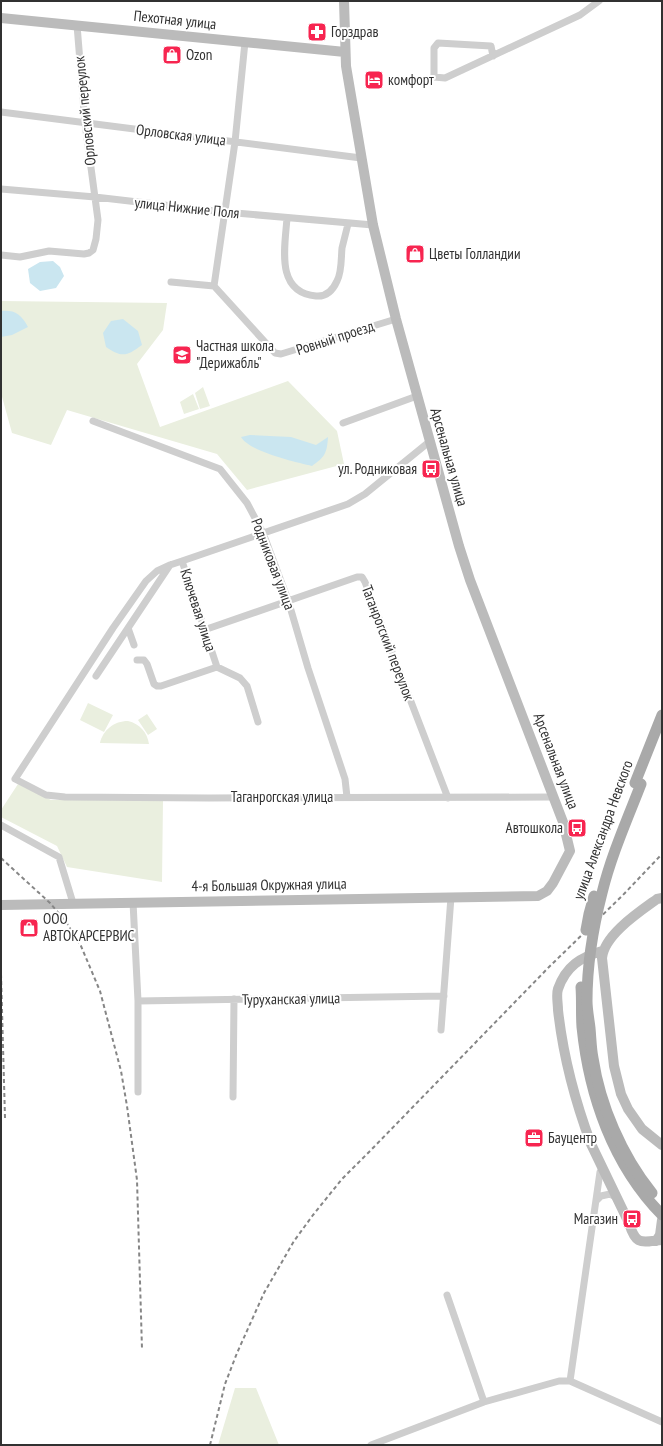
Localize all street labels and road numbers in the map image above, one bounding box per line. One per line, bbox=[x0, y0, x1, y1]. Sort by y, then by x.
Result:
street label: Пехотная улица bbox=[133, 6, 217, 33]
street label: Орловский переулок bbox=[69, 55, 100, 167]
street label: Орловская улица bbox=[135, 120, 227, 149]
street label: улица Нижние Поля bbox=[134, 193, 241, 222]
street label: Ровный проезд bbox=[294, 316, 377, 359]
street label: Арсенальная улица bbox=[426, 406, 473, 508]
street label: Родниковая улица bbox=[247, 515, 300, 612]
street label: Ключевая улица bbox=[176, 566, 221, 654]
street label: Таганрогский переулок bbox=[358, 582, 419, 703]
street label: Арсенальная улица bbox=[529, 710, 583, 812]
street label: улица Александра Невского bbox=[568, 757, 637, 902]
street label: Таганрогская улица bbox=[231, 787, 333, 806]
street label: 4-я Большая Окружная улица bbox=[191, 874, 347, 895]
street label: Туруханская улица bbox=[242, 988, 340, 1009]

